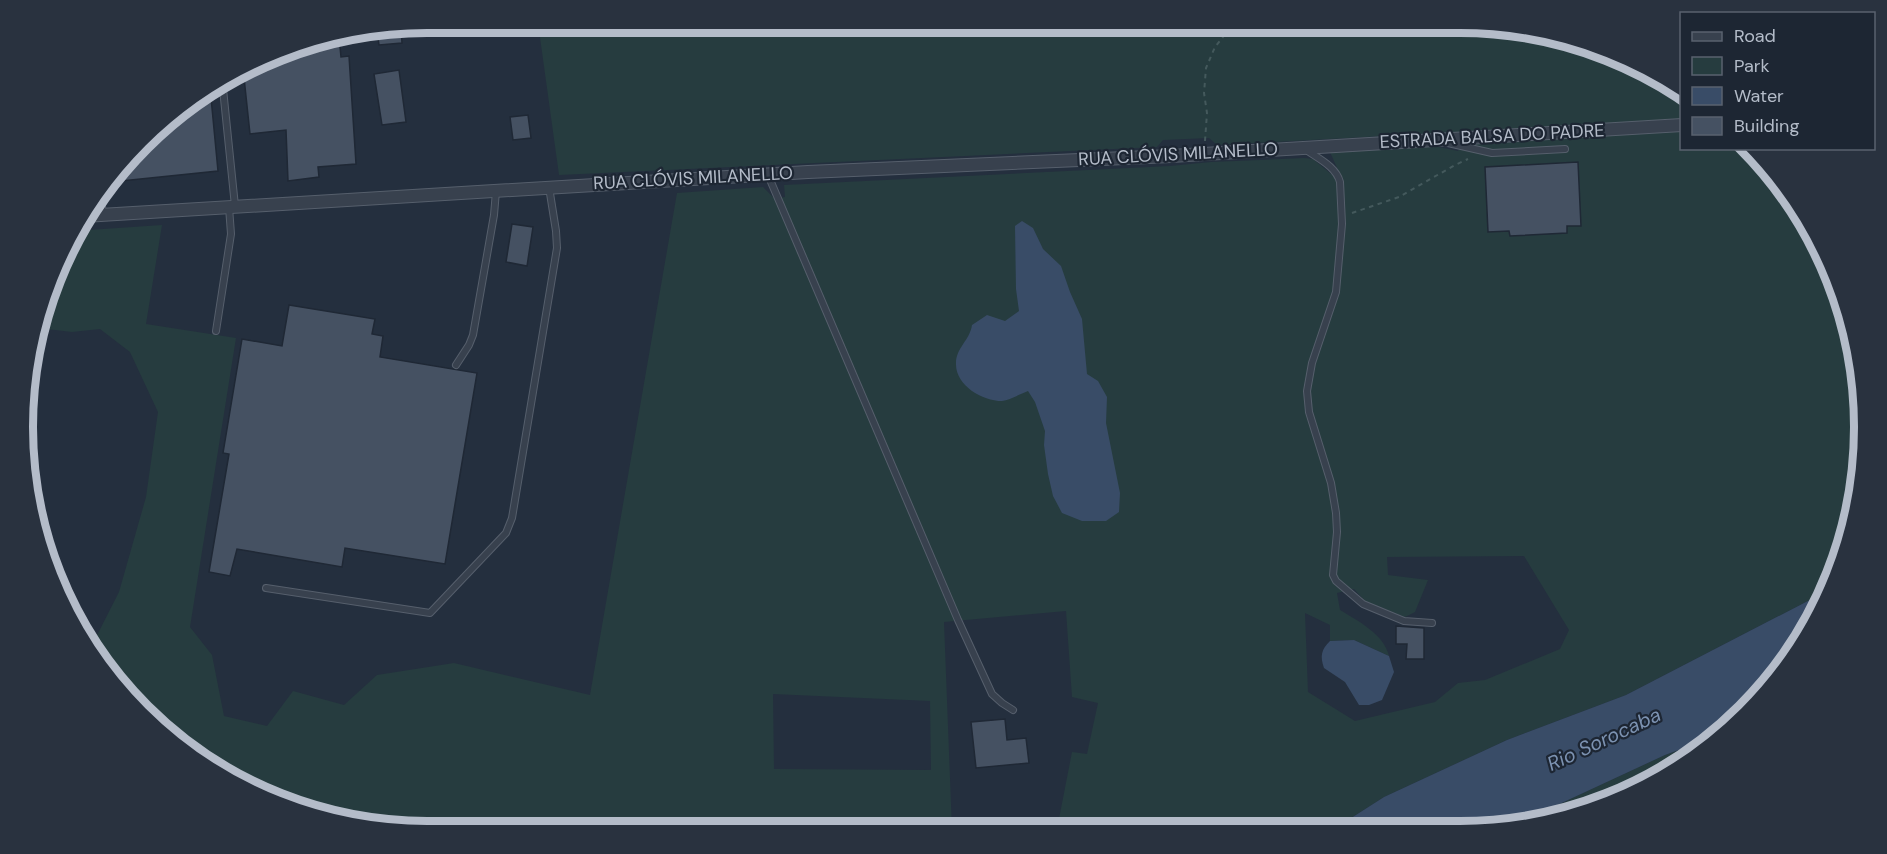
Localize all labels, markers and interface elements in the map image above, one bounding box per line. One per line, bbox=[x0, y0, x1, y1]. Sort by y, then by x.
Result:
legend bbox=[1680, 12, 1875, 150]
text: Road bbox=[1734, 24, 1776, 48]
text: Park bbox=[1734, 54, 1770, 78]
text: Water bbox=[1734, 84, 1784, 108]
text: Building bbox=[1734, 114, 1799, 138]
street label: ESTRADA BALSA DO PADRE bbox=[1379, 118, 1605, 154]
street label: RUA CLÓVIS MILANELLO bbox=[1078, 137, 1279, 171]
street label: RUA CLÓVIS MILANELLO bbox=[593, 161, 794, 195]
water label: Rio Sorocaba bbox=[1543, 701, 1665, 777]

